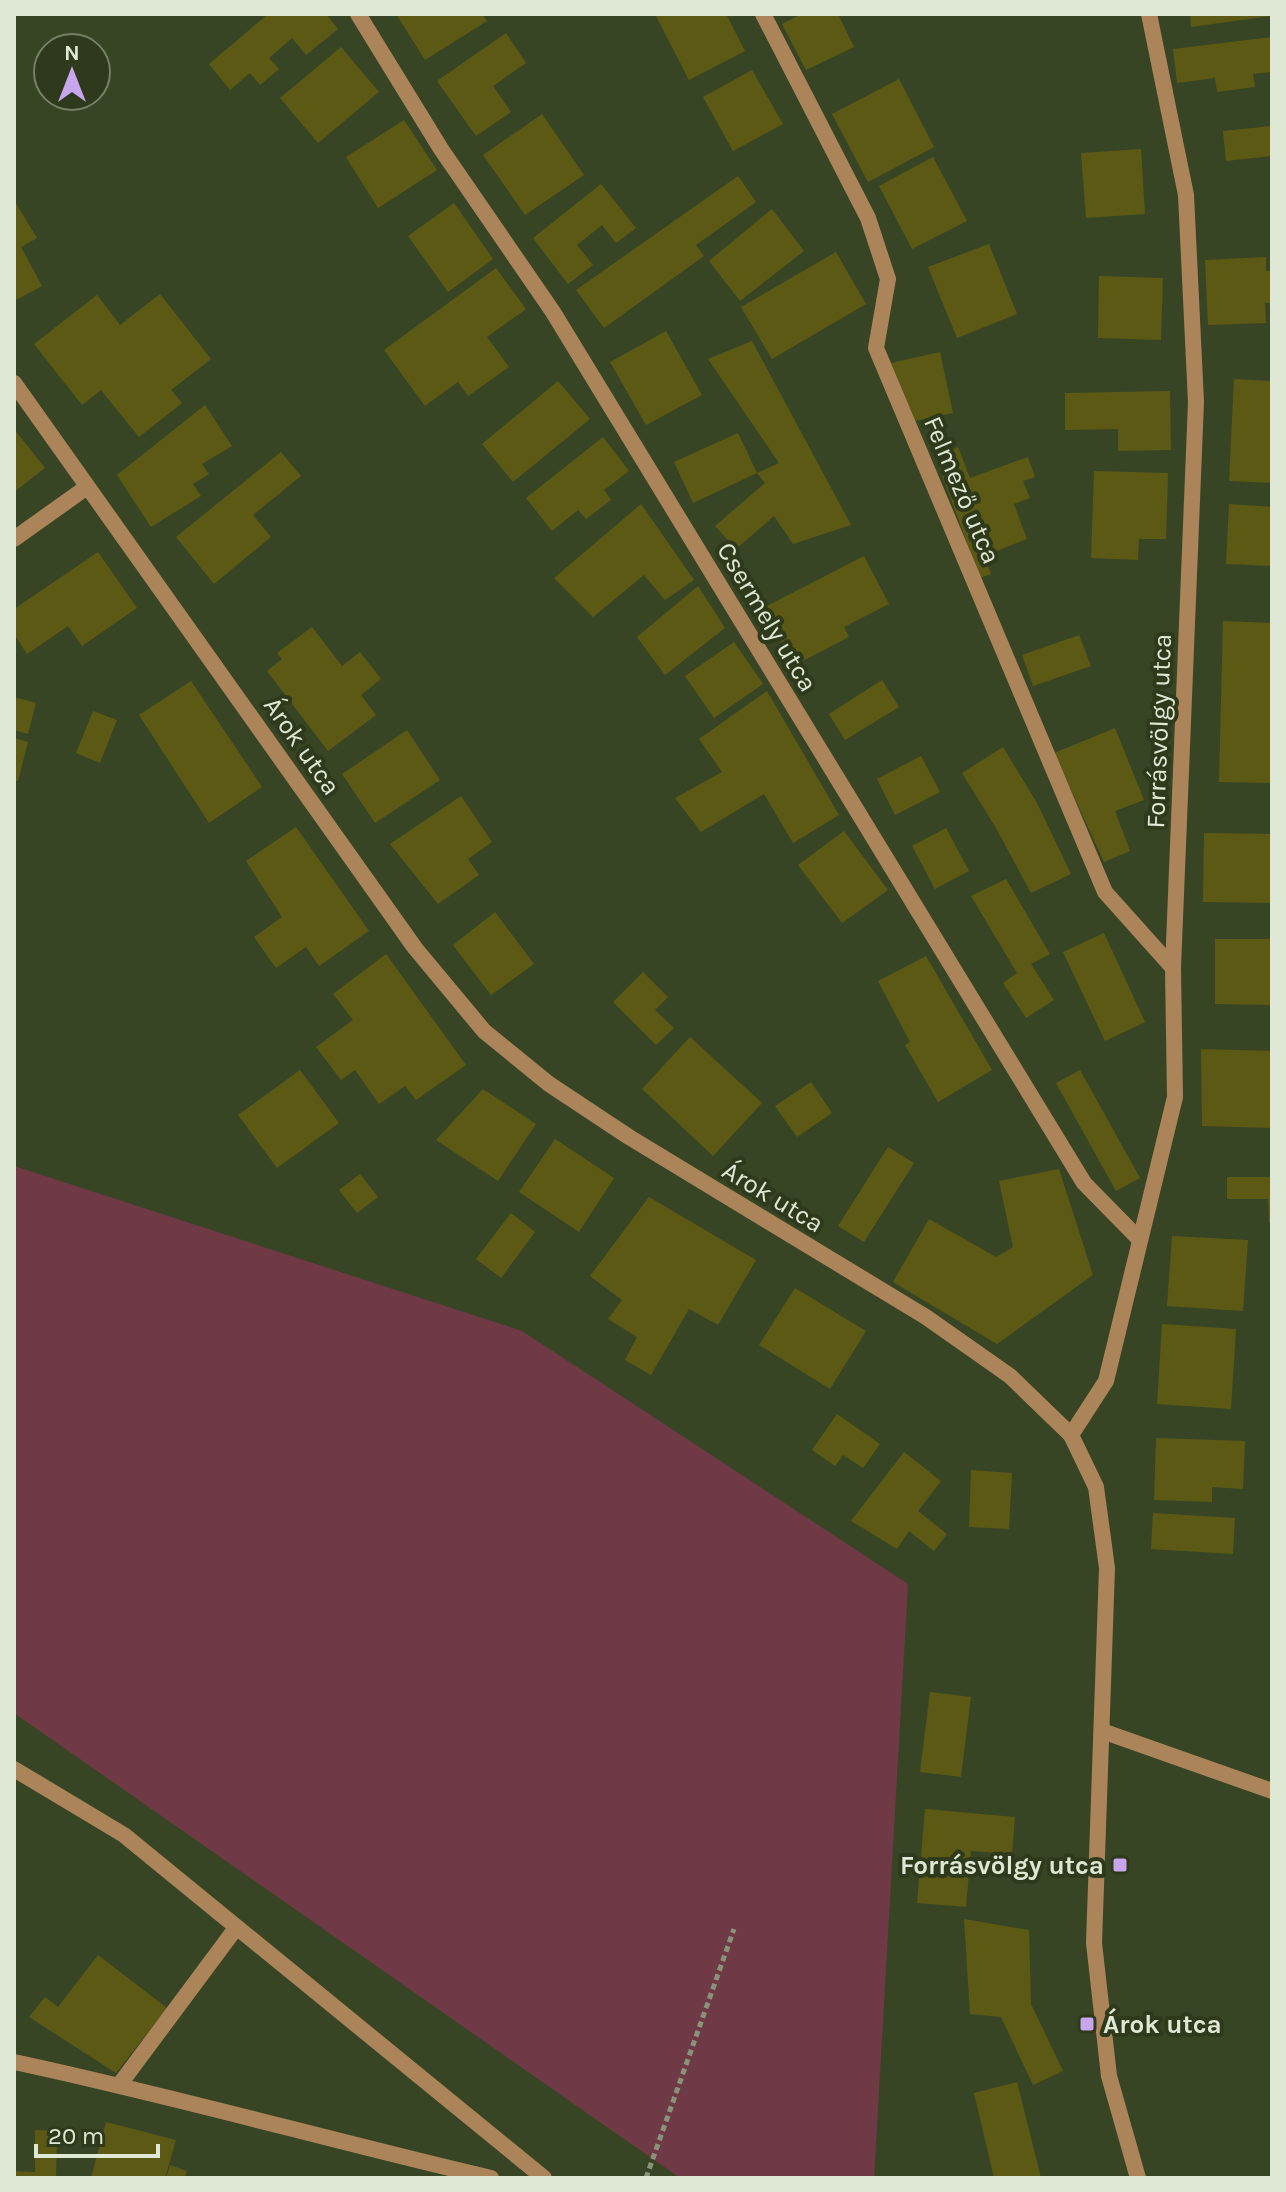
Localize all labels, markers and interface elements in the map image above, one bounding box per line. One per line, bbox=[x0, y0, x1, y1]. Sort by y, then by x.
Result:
north arrow bbox=[32, 32, 112, 112]
text: N bbox=[64, 40, 80, 66]
street label: Felmező utca bbox=[917, 412, 1007, 568]
street label: Csermely utca bbox=[710, 537, 824, 697]
street label: Forrásvölgy utca bbox=[1140, 633, 1178, 829]
street label: Árok utca bbox=[257, 690, 348, 801]
street label: Árok utca bbox=[717, 1154, 830, 1239]
place label: Forrásvölgy utca bbox=[900, 1850, 1104, 1881]
marker: Forrásvölgy utca bbox=[1111, 1856, 1129, 1874]
place label: Árok utca bbox=[1103, 2008, 1222, 2040]
marker: Árok utca bbox=[1078, 2015, 1096, 2033]
scale bar bbox=[36, 2108, 158, 2158]
text: 20 m bbox=[48, 2122, 104, 2150]

